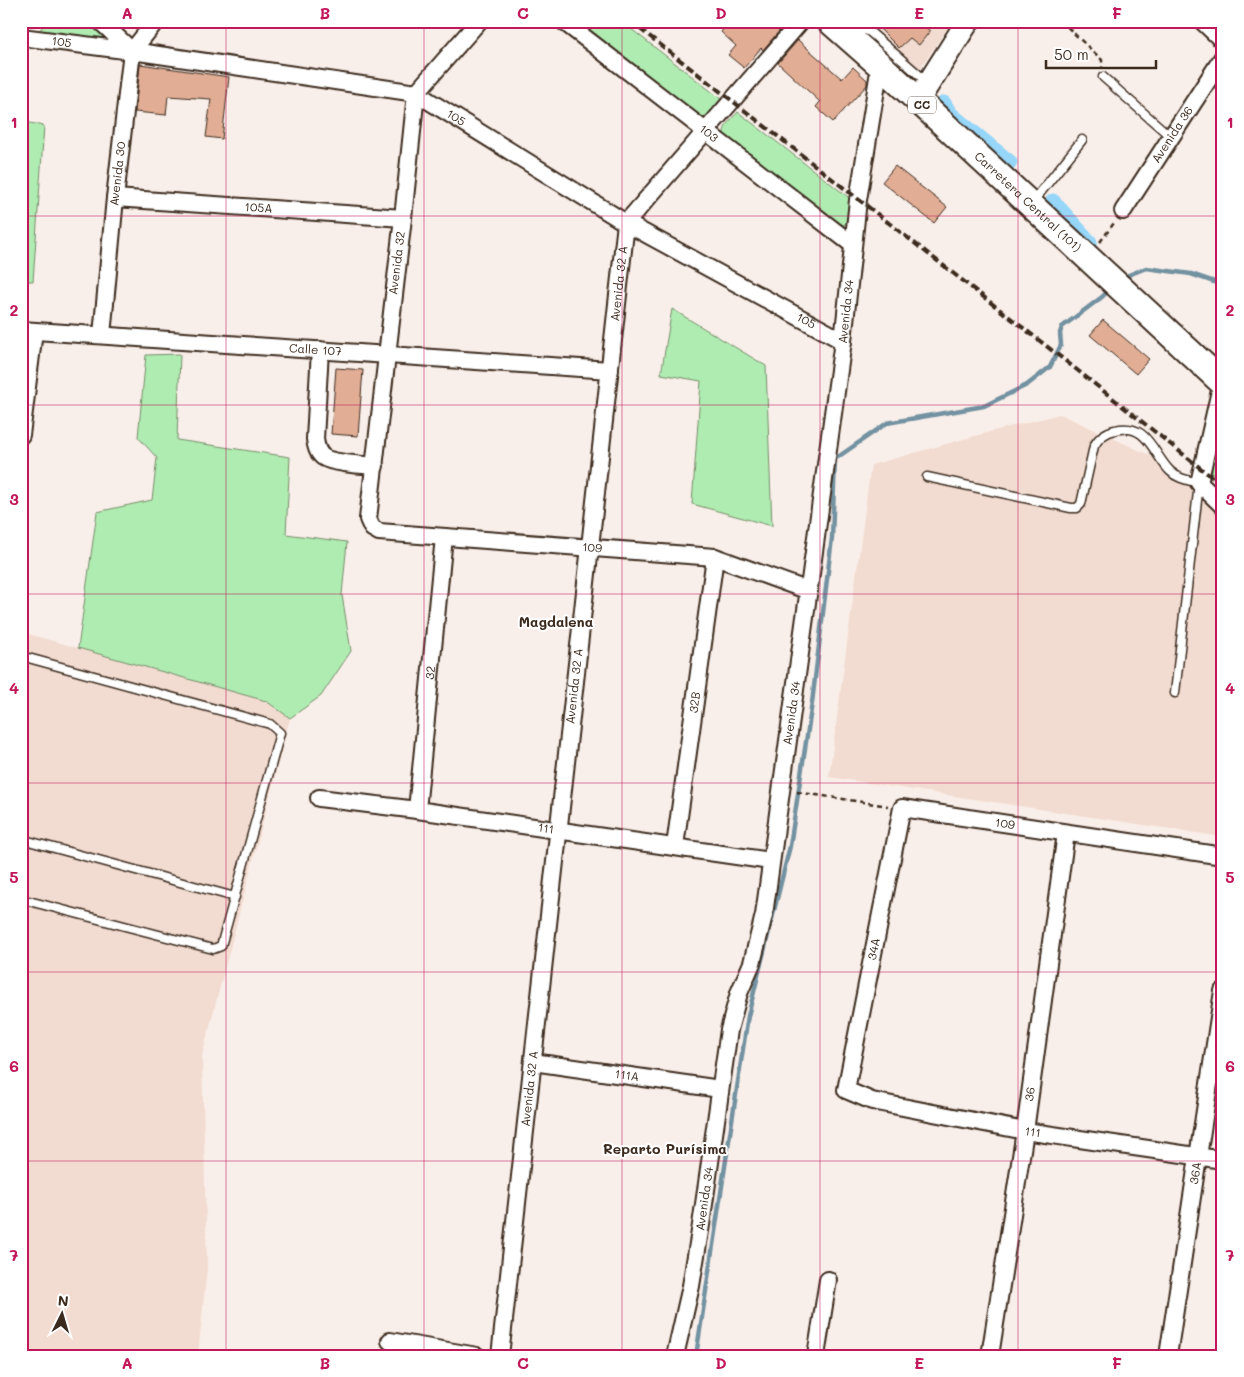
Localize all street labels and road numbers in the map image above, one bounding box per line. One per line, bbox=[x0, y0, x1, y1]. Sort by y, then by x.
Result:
street label: 105 bbox=[51, 32, 73, 50]
road number: CC bbox=[908, 96, 936, 114]
street label: Avenida 36 bbox=[1147, 103, 1196, 166]
street label: 105 bbox=[444, 105, 469, 129]
street label: 103 bbox=[696, 120, 722, 145]
street label: Avenida 30 bbox=[105, 140, 129, 207]
street label: Carretera Central (101) bbox=[971, 148, 1085, 255]
street label: 105A bbox=[244, 198, 273, 216]
street label: Avenida 32 bbox=[384, 230, 408, 296]
street label: Avenida 32 A bbox=[606, 245, 630, 322]
street label: Avenida 34 bbox=[834, 279, 856, 344]
street label: 105 bbox=[794, 308, 819, 332]
street label: Calle 107 bbox=[288, 339, 343, 359]
street label: 109 bbox=[582, 538, 603, 556]
street label: Avenida 32 A bbox=[561, 647, 586, 725]
street label: 32 bbox=[421, 665, 438, 680]
street label: Avenida 34 bbox=[778, 680, 803, 746]
street label: 32B bbox=[685, 691, 703, 714]
street label: 109 bbox=[994, 814, 1016, 832]
street label: 111 bbox=[537, 819, 555, 837]
street label: 34A bbox=[863, 936, 883, 961]
street label: Avenida 32 A bbox=[517, 1050, 541, 1127]
street label: 111A bbox=[614, 1065, 640, 1084]
street label: 36 bbox=[1020, 1086, 1038, 1102]
street label: 111 bbox=[1024, 1122, 1042, 1140]
street label: 36A bbox=[1185, 1161, 1204, 1185]
street label: Avenida 34 bbox=[691, 1166, 716, 1232]

